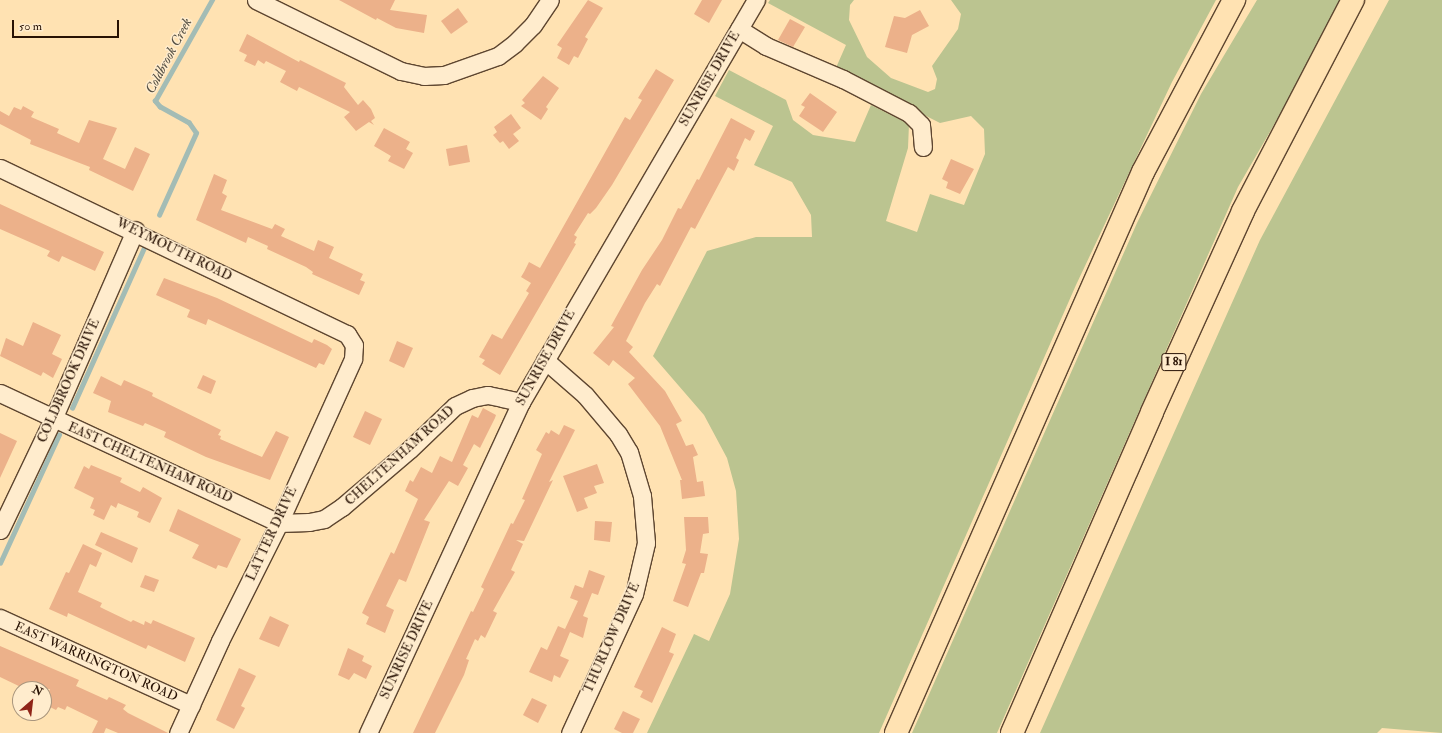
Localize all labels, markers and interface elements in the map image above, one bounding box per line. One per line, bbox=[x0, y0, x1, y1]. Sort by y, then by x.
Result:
scale bar bbox=[14, 12, 121, 38]
water label: Coldbrook Creek bbox=[142, 15, 196, 97]
text: 50 m bbox=[19, 19, 42, 34]
street label: SUNRISE DRIVE bbox=[676, 29, 744, 129]
street label: WEYMOUTH ROAD bbox=[114, 215, 234, 285]
street label: SUNRISE DRIVE bbox=[513, 307, 579, 409]
street label: COLDBROOK DRIVE bbox=[35, 317, 103, 445]
road number: I 81 bbox=[1161, 352, 1187, 372]
street label: CHELTENHAM ROAD bbox=[342, 403, 458, 509]
street label: EAST CHELTENHAM ROAD bbox=[65, 420, 235, 506]
street label: LATTER DRIVE bbox=[243, 484, 301, 584]
street label: THURLOW DRIVE bbox=[581, 580, 643, 696]
street label: SUNRISE DRIVE bbox=[377, 598, 437, 702]
street label: EAST WARRINGTON ROAD bbox=[12, 619, 180, 705]
north arrow bbox=[12, 681, 52, 721]

